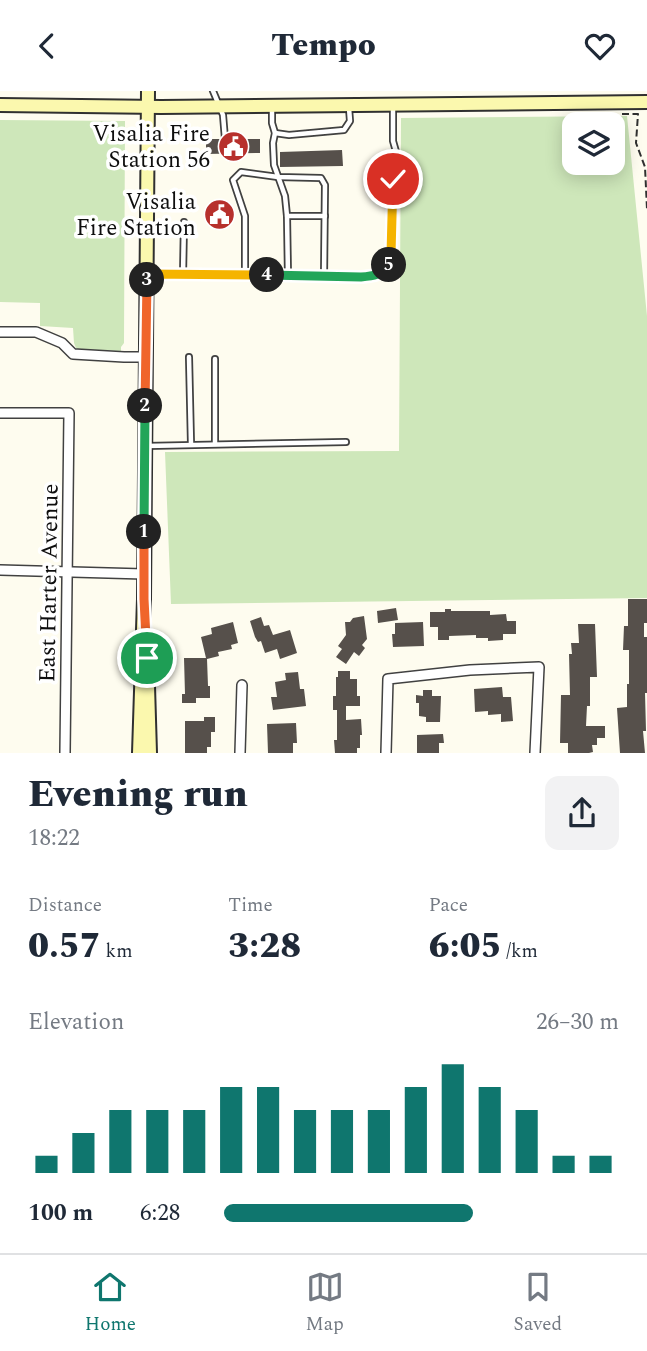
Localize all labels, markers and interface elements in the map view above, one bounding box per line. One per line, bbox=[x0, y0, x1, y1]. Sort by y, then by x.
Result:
text: Tempo bbox=[271, 21, 376, 70]
icon: back bbox=[28, 27, 66, 65]
icon: heart bbox=[581, 27, 619, 65]
map controls bbox=[562, 112, 625, 175]
button: layers bbox=[562, 112, 625, 175]
place label: Visalia Fire Station 56 bbox=[92, 117, 210, 178]
public building icon: Visalia Fire Station 56 bbox=[216, 129, 250, 163]
pin bbox=[363, 149, 423, 209]
icon: check bbox=[374, 160, 412, 198]
place label: Visalia Fire Station bbox=[76, 185, 196, 246]
public building icon: Visalia Fire Station bbox=[202, 197, 236, 231]
pin: 5 bbox=[372, 247, 406, 283]
text: 5 bbox=[383, 250, 394, 279]
pin: 4 bbox=[250, 257, 284, 293]
text: 4 bbox=[261, 260, 272, 289]
pin: 3 bbox=[130, 263, 164, 297]
text: 3 bbox=[141, 265, 152, 294]
pin: 2 bbox=[128, 389, 162, 423]
text: 2 bbox=[139, 391, 150, 420]
street label: East Harter Avenue bbox=[30, 483, 69, 683]
pin: 1 bbox=[127, 515, 162, 549]
text: 1 bbox=[138, 517, 149, 546]
pin bbox=[117, 628, 177, 688]
icon: arrive bbox=[128, 639, 166, 677]
text: Evening run bbox=[28, 766, 248, 824]
button: share bbox=[545, 776, 619, 850]
text: 18:22 bbox=[28, 821, 80, 856]
text: Distance bbox=[28, 891, 102, 920]
text: Time bbox=[228, 891, 273, 920]
text: Pace bbox=[429, 891, 468, 920]
text: 0.57 bbox=[28, 920, 101, 973]
text: 3:28 bbox=[228, 920, 301, 973]
text: 6:05 bbox=[429, 920, 501, 973]
text: km bbox=[101, 937, 133, 966]
text: /km bbox=[501, 937, 538, 966]
text: Elevation bbox=[28, 1005, 124, 1040]
text: 26–30 m bbox=[536, 1005, 619, 1040]
text: 100 m bbox=[28, 1196, 93, 1231]
text: 6:28 bbox=[140, 1196, 180, 1231]
tab: Home bbox=[85, 1268, 136, 1339]
tab: Map bbox=[306, 1268, 344, 1339]
tab: Saved bbox=[513, 1268, 562, 1339]

